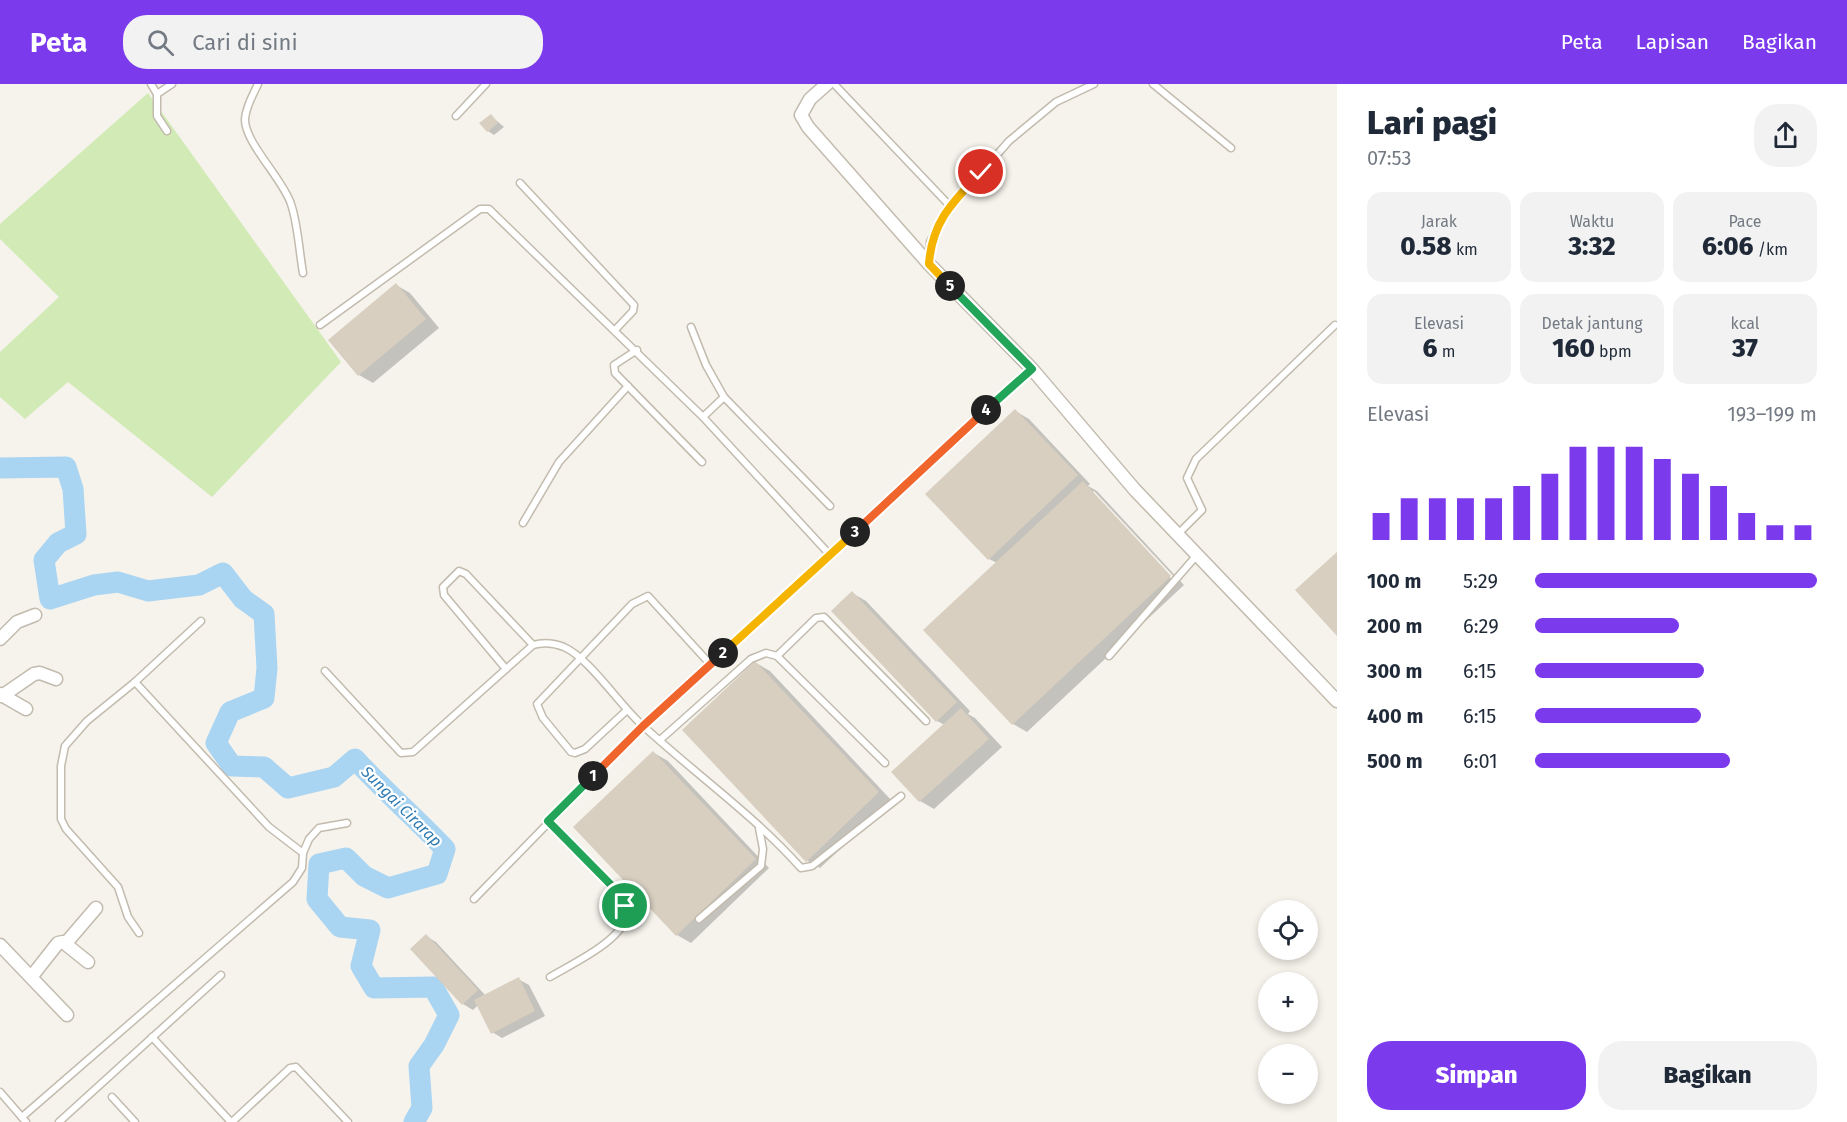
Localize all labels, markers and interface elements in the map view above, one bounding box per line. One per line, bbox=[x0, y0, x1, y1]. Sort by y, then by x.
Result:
search box bbox=[123, 15, 543, 69]
text: Peta bbox=[30, 26, 87, 59]
icon: search bbox=[144, 26, 177, 59]
text: Cari di sini bbox=[192, 29, 298, 56]
text: Peta bbox=[1561, 29, 1603, 55]
text: Lapisan bbox=[1636, 29, 1709, 55]
text: Bagikan bbox=[1742, 29, 1817, 55]
text: Lari pagi bbox=[1367, 103, 1497, 143]
button: share bbox=[1754, 104, 1817, 167]
pin bbox=[955, 146, 1006, 197]
text: 07:53 bbox=[1367, 146, 1411, 170]
icon: check bbox=[964, 155, 997, 188]
text: Jarak bbox=[1421, 212, 1457, 231]
text: Waktu bbox=[1570, 212, 1614, 231]
text: Pace bbox=[1728, 212, 1762, 231]
text: 0.58 bbox=[1400, 231, 1452, 262]
text: 3:32 bbox=[1568, 231, 1616, 262]
text: 6:06 bbox=[1702, 231, 1754, 262]
text: km bbox=[1452, 240, 1478, 259]
text: /km bbox=[1754, 240, 1788, 259]
pin: 5 bbox=[935, 271, 965, 301]
text: 5 bbox=[946, 276, 954, 295]
text: Elevasi bbox=[1414, 314, 1464, 333]
text: Detak jantung bbox=[1541, 314, 1643, 333]
text: kcal bbox=[1731, 314, 1759, 333]
text: 6 bbox=[1423, 333, 1437, 364]
text: 160 bbox=[1552, 333, 1595, 364]
text: 37 bbox=[1732, 333, 1758, 364]
text: m bbox=[1437, 342, 1455, 361]
text: bpm bbox=[1595, 342, 1632, 361]
pin: 4 bbox=[971, 395, 1001, 425]
text: 4 bbox=[981, 400, 991, 419]
text: Elevasi bbox=[1367, 402, 1429, 426]
text: 193–199 m bbox=[1727, 402, 1817, 426]
pin: 3 bbox=[840, 517, 870, 547]
text: 3 bbox=[851, 522, 859, 541]
text: 100 m bbox=[1367, 569, 1421, 593]
text: 5:29 bbox=[1463, 569, 1498, 593]
text: 200 m bbox=[1367, 614, 1422, 638]
text: 6:29 bbox=[1463, 614, 1499, 638]
pin: 2 bbox=[708, 638, 738, 668]
text: 2 bbox=[719, 643, 727, 662]
text: 300 m bbox=[1367, 659, 1422, 683]
text: 6:15 bbox=[1463, 659, 1496, 683]
text: 400 m bbox=[1367, 704, 1423, 728]
text: 6:15 bbox=[1463, 704, 1496, 728]
text: 500 m bbox=[1367, 749, 1423, 773]
text: 6:01 bbox=[1463, 749, 1498, 773]
water label: Sungai Cirarap bbox=[357, 761, 446, 851]
pin: 1 bbox=[578, 761, 608, 791]
text: 1 bbox=[589, 766, 597, 785]
pin bbox=[599, 880, 650, 931]
icon: arrive bbox=[608, 889, 641, 922]
map controls bbox=[1258, 900, 1318, 1104]
button: locate bbox=[1258, 900, 1318, 960]
button: + bbox=[1258, 972, 1318, 1032]
button: Simpan bbox=[1367, 1041, 1586, 1110]
button: Bagikan bbox=[1598, 1041, 1817, 1110]
button: − bbox=[1258, 1044, 1318, 1104]

